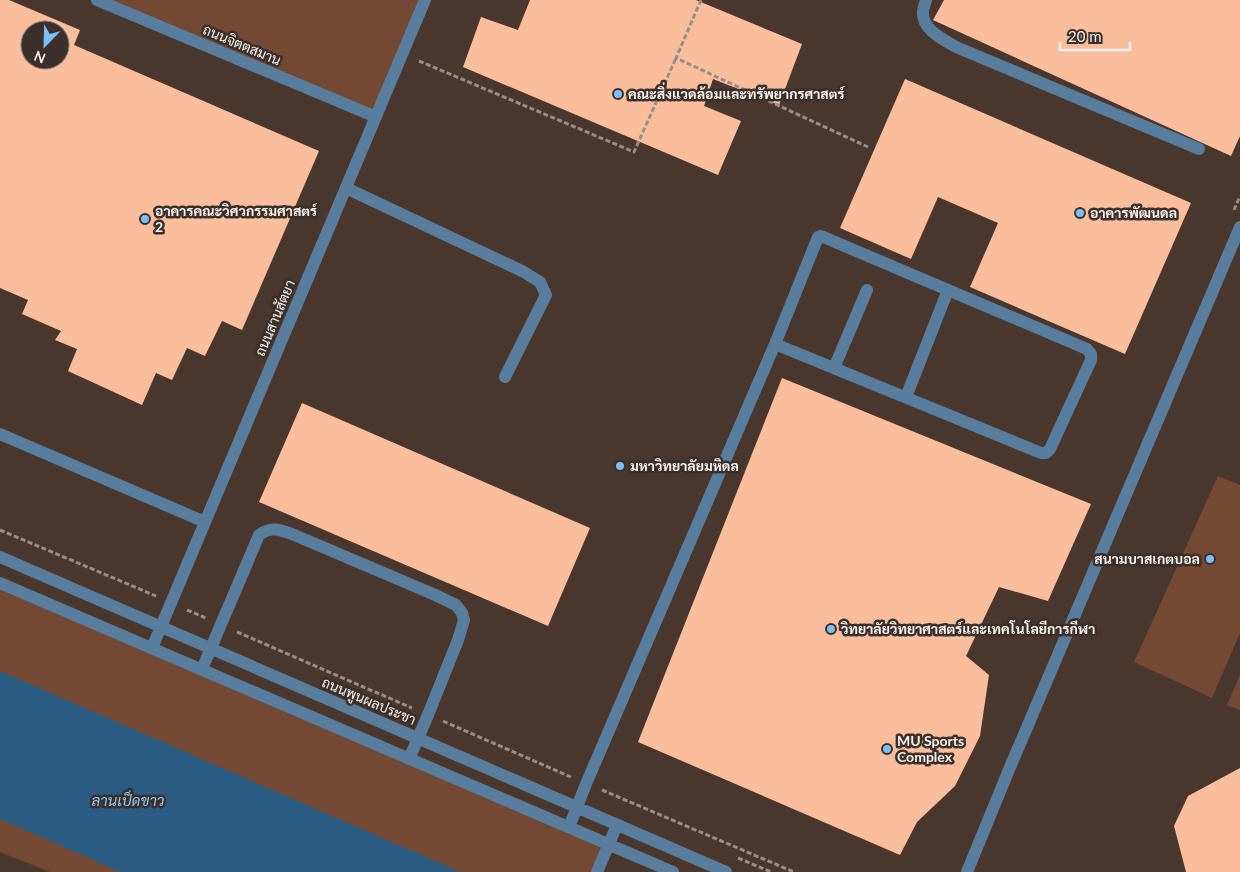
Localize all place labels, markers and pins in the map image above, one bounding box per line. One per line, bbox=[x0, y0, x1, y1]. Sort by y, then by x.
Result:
place label: คณะสิ่งแวดล้อมและทรัพยากรศาสตร์ bbox=[628, 82, 846, 102]
marker: คณะสิ่งแวดล้อมและทรัพยากรศาสตร์ bbox=[612, 88, 624, 100]
place label: อาคารคณะวิศวกรรมศาสตร์ 2 bbox=[155, 202, 318, 235]
place label: อาคารพัฒนดล bbox=[1090, 204, 1177, 221]
marker: อาคารพัฒนดล bbox=[1074, 207, 1086, 219]
marker: อาคารคณะวิศวกรรมศาสตร์ 2 bbox=[139, 213, 151, 225]
place label: มหาวิทยาลัยมหิดล bbox=[630, 457, 739, 474]
marker: มหาวิทยาลัยมหิดล bbox=[614, 460, 626, 472]
place label: สนามบาสเกตบอล bbox=[1094, 550, 1200, 567]
marker: สนามบาสเกตบอล bbox=[1204, 553, 1216, 565]
place label: วิทยาลัยวิทยาศาสตร์และเทคโนโลยีการกีฬา bbox=[840, 620, 1095, 637]
marker: วิทยาลัยวิทยาศาสตร์และเทคโนโลยีการกีฬา bbox=[825, 623, 837, 635]
place label: MU Sports Complex bbox=[897, 732, 964, 765]
marker: MU Sports Complex bbox=[881, 743, 893, 755]

